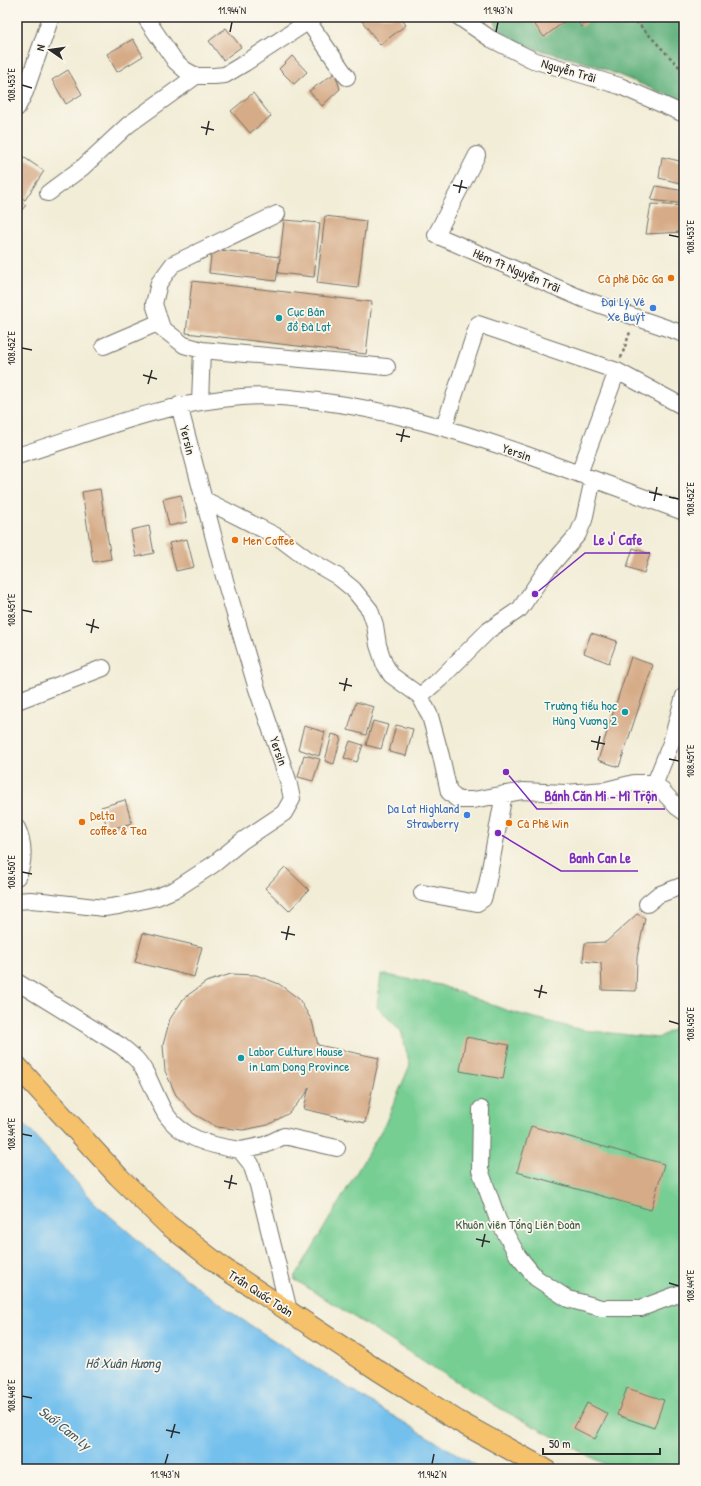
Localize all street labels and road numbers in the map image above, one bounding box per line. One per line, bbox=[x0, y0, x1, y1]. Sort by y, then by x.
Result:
street label: Nguyễn Trãi bbox=[539, 54, 599, 86]
street label: Hẻm 17 Nguyễn Trãi bbox=[470, 243, 564, 297]
street label: Yersin bbox=[176, 423, 200, 457]
street label: Yersin bbox=[500, 439, 534, 465]
street label: Yersin bbox=[266, 734, 292, 768]
street label: Trần Quốc Toản bbox=[225, 1265, 297, 1321]

